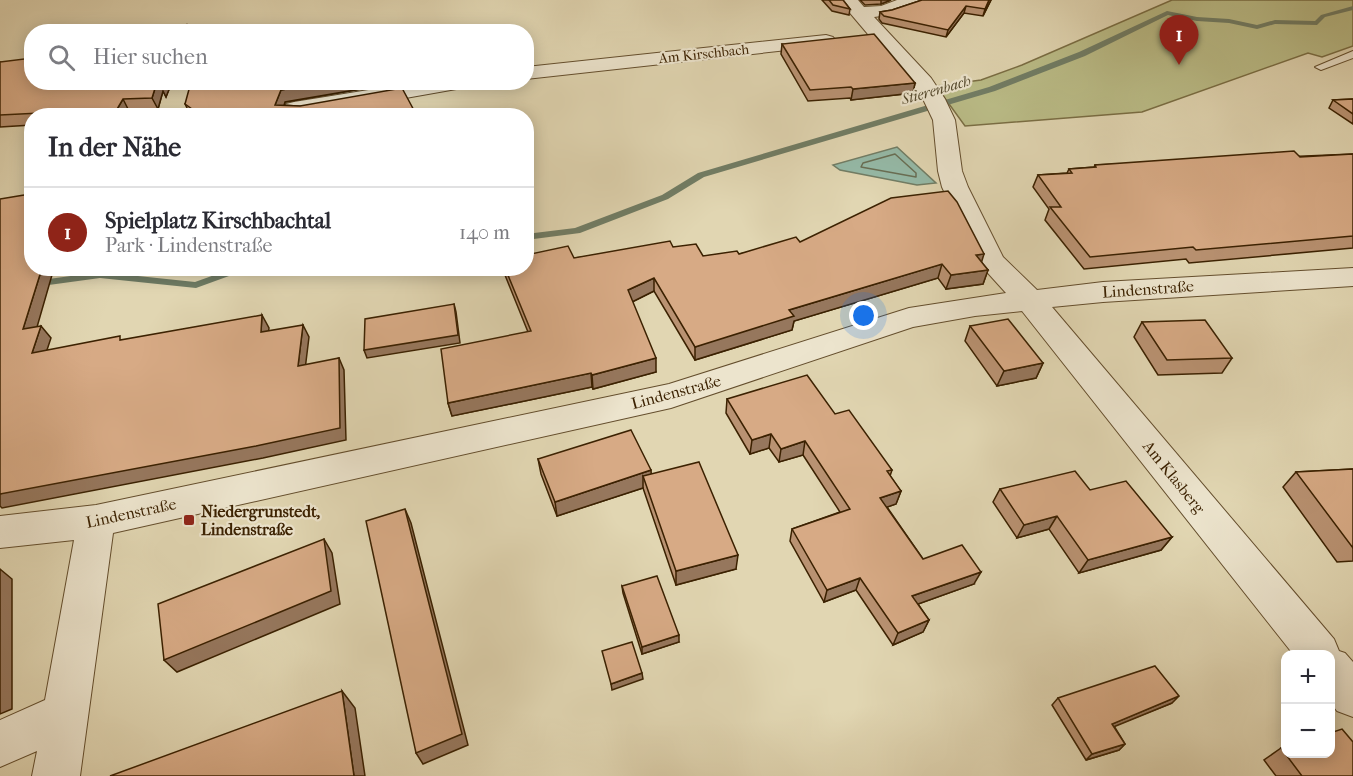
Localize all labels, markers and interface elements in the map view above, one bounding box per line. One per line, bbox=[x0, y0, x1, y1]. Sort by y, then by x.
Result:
pin: 1 bbox=[1160, 16, 1198, 65]
search box bbox=[24, 24, 534, 90]
icon: search bbox=[45, 41, 78, 74]
street label: Am Kirschbach bbox=[657, 41, 750, 67]
text: Hier suchen bbox=[93, 44, 208, 70]
water label: Stierenbach bbox=[898, 71, 973, 109]
text: In der Nähe bbox=[48, 132, 181, 163]
text: Spielplatz Kirschbachtal bbox=[105, 208, 331, 234]
text: 1 bbox=[64, 221, 71, 244]
text: 140 m bbox=[459, 221, 510, 244]
text: Park · Lindenstraße bbox=[105, 234, 272, 257]
street label: Lindenstraße bbox=[1101, 276, 1195, 302]
your location bbox=[849, 301, 878, 330]
street label: Lindenstraße bbox=[629, 371, 723, 413]
street label: Am Klasberg bbox=[1138, 436, 1209, 518]
street label: Lindenstraße bbox=[84, 494, 178, 532]
place label: Niedergrunstedt, Lindenstraße bbox=[201, 502, 320, 539]
marker: Niedergrunstedt, Lindenstraße bbox=[182, 513, 196, 527]
map controls bbox=[1281, 650, 1335, 758]
button: + bbox=[1281, 650, 1335, 704]
button: − bbox=[1281, 704, 1335, 758]

